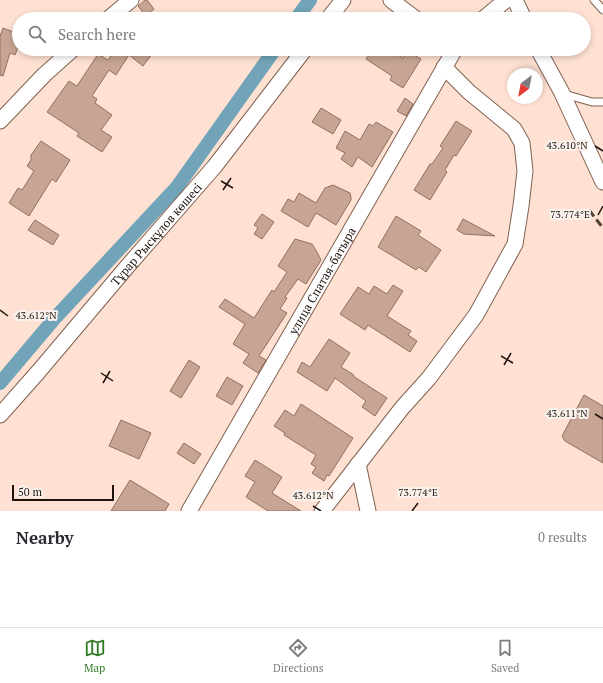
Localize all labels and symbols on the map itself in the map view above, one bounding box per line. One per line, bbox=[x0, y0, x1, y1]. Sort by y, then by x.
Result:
north arrow bbox=[507, 68, 543, 104]
text: 43.610°N bbox=[547, 139, 588, 152]
street label: Тұрар Рысқұлов көшесі bbox=[107, 179, 205, 288]
text: 73.774°E bbox=[550, 208, 590, 221]
street label: улица Спатая-батыра bbox=[285, 224, 358, 338]
text: 43.612°N bbox=[16, 309, 57, 322]
text: 43.611°N bbox=[547, 407, 588, 420]
scale bar bbox=[12, 483, 114, 502]
text: 73.774°E bbox=[398, 486, 438, 499]
text: 43.612°N bbox=[293, 489, 334, 502]

